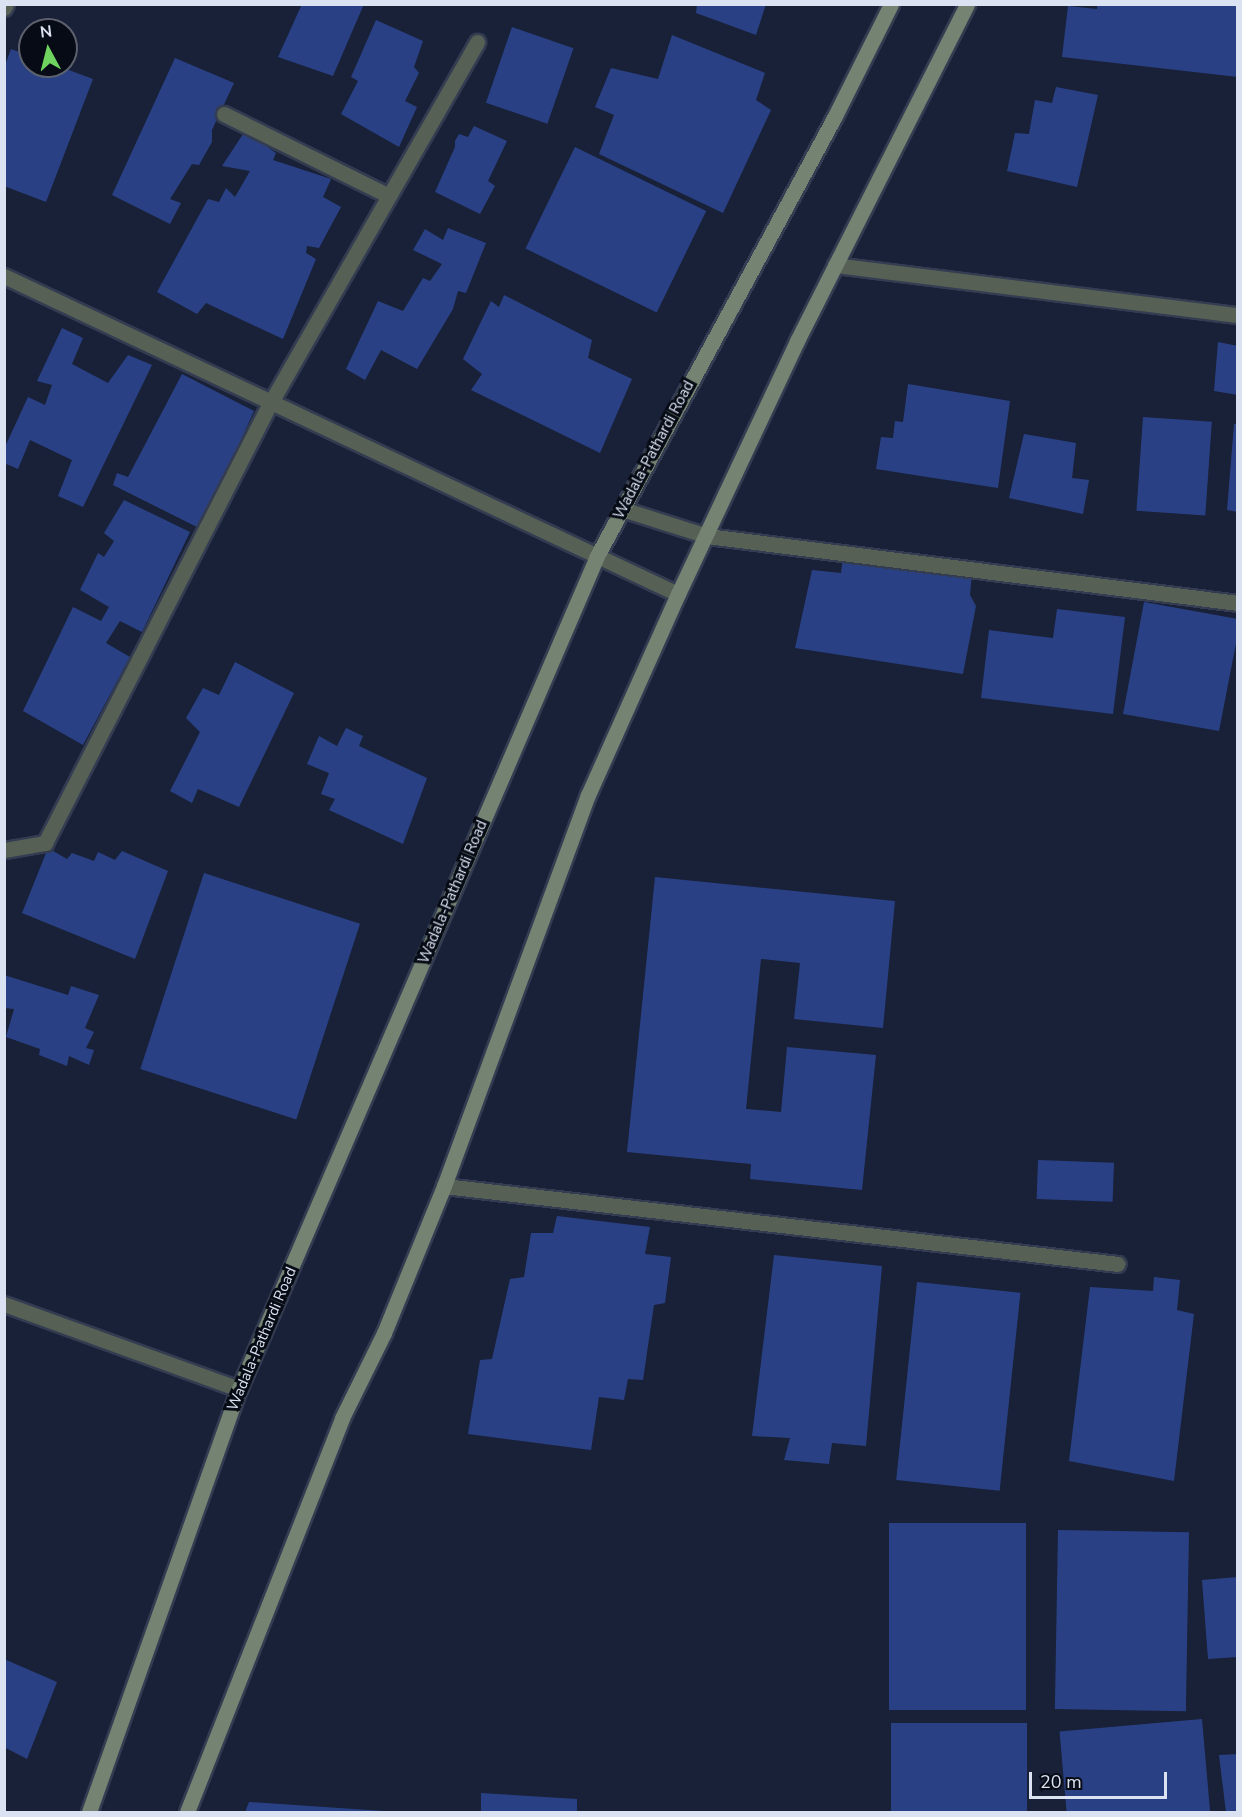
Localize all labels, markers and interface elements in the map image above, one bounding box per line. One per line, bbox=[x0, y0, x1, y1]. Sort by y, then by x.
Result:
north arrow bbox=[18, 18, 78, 78]
text: N bbox=[39, 20, 53, 44]
street label: Wadala-Pathardi Road bbox=[610, 378, 698, 522]
street label: Wadala-Pathardi Road bbox=[415, 818, 491, 966]
street label: Wadala-Pathardi Road bbox=[224, 1265, 300, 1413]
scale bar bbox=[1032, 1760, 1170, 1798]
text: 20 m bbox=[1040, 1770, 1082, 1794]

